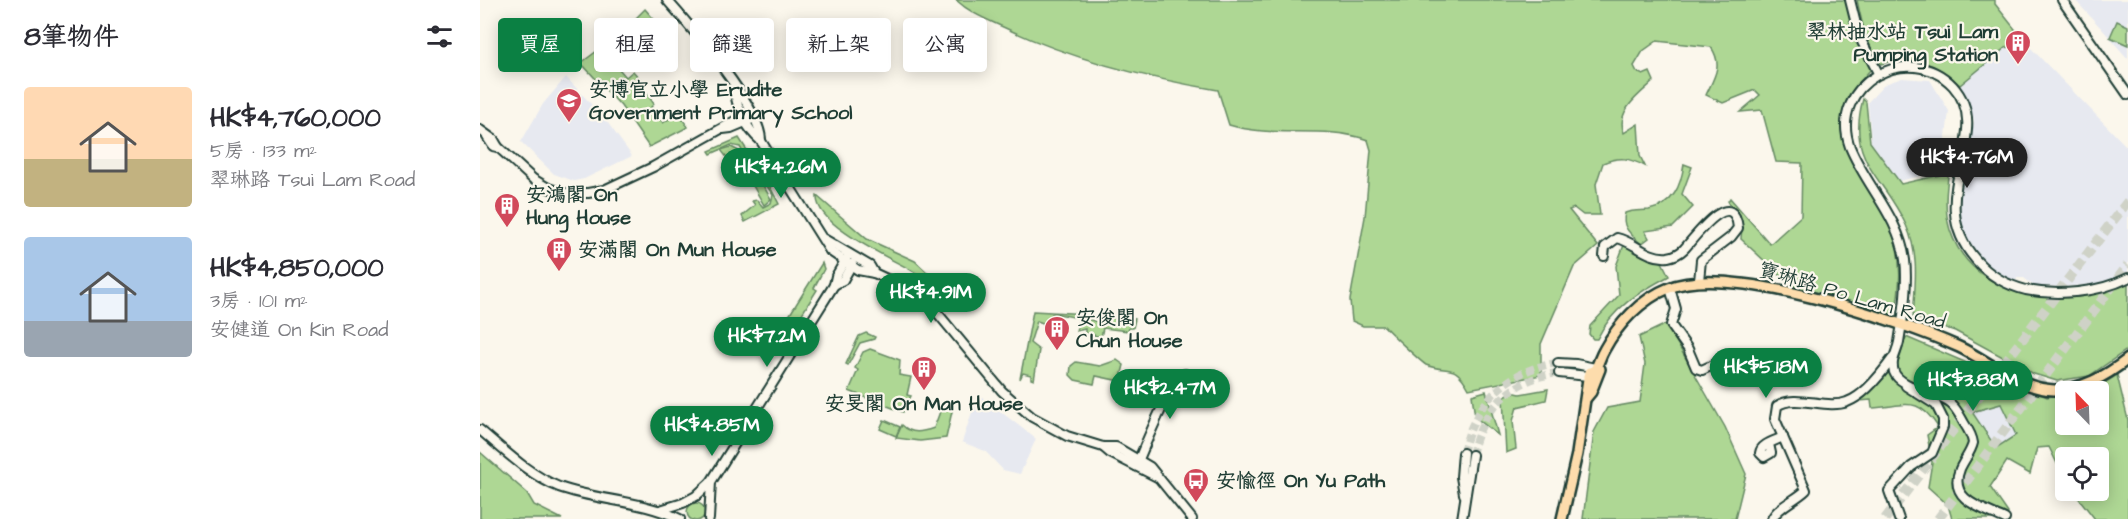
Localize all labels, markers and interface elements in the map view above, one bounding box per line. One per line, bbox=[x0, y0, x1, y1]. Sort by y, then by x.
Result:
chip: 買屋 bbox=[498, 18, 582, 72]
chip: 租屋 bbox=[594, 18, 678, 72]
chip: 篩選 bbox=[690, 18, 774, 72]
chip: 新上架 bbox=[786, 18, 891, 72]
chip: 公寓 bbox=[903, 18, 987, 72]
place label: 翠林抽水站 Tsui Lam Pumping Station bbox=[1807, 18, 1998, 70]
text: 8筆物件 bbox=[24, 19, 119, 55]
icon: filters bbox=[423, 20, 456, 53]
building icon: 翠林抽水站 Tsui Lam Pumping Station bbox=[2003, 28, 2033, 66]
place label: 安博官立小學 Erudite Government Primary School bbox=[589, 76, 852, 128]
school or university icon: 安博官立小學 Erudite Government Primary School bbox=[554, 86, 584, 124]
text: HK$4,760,000 bbox=[210, 100, 381, 136]
icon: home bbox=[72, 111, 144, 183]
text: 5房 · 133 m² bbox=[210, 137, 317, 165]
pin: HK$4.76M bbox=[1905, 138, 2029, 189]
text: HK$4.76M bbox=[1920, 143, 2014, 171]
pin: HK$4.26M bbox=[719, 148, 843, 199]
text: HK$4.26M bbox=[735, 153, 827, 181]
text: 翠琳路 Tsui Lam Road bbox=[210, 166, 415, 194]
place label: 安鴻閣 On Hung House bbox=[526, 181, 631, 233]
building icon: 安鴻閣 On Hung House bbox=[492, 191, 522, 229]
building icon: 安滿閣 On Mun House bbox=[544, 235, 574, 273]
place label: 安滿閣 On Mun House bbox=[578, 236, 777, 264]
text: HK$4,850,000 bbox=[210, 250, 384, 286]
street label: 寶琳路 Po Lam Road bbox=[1755, 256, 1949, 336]
icon: home bbox=[72, 261, 144, 333]
pin: HK$4.91M bbox=[869, 273, 993, 324]
text: HK$4.91M bbox=[890, 278, 972, 306]
text: 3房 · 101 m² bbox=[210, 287, 308, 315]
place label: 安俊閣 On Chun House bbox=[1076, 304, 1183, 355]
building icon: 安俊閣 On Chun House bbox=[1042, 314, 1072, 352]
text: 安健道 On Kin Road bbox=[210, 316, 389, 344]
pin: HK$7.2M bbox=[712, 317, 822, 368]
text: HK$7.2M bbox=[728, 322, 806, 350]
pin: HK$5.18M bbox=[1704, 348, 1828, 399]
text: HK$5.18M bbox=[1724, 353, 1808, 381]
building icon: 安旻閣 On Man House bbox=[909, 354, 939, 392]
pin: HK$3.88M bbox=[1911, 361, 2035, 412]
text: HK$3.88M bbox=[1928, 366, 2018, 394]
pin: HK$2.47M bbox=[1108, 369, 1232, 420]
text: HK$2.47M bbox=[1124, 374, 1216, 402]
north arrow bbox=[2055, 381, 2109, 435]
map controls bbox=[2055, 381, 2109, 501]
place label: 安旻閣 On Man House bbox=[825, 390, 1023, 418]
pin: HK$4.85M bbox=[650, 406, 774, 457]
text: HK$4.85M bbox=[664, 411, 760, 439]
button: locate bbox=[2055, 447, 2109, 501]
bus stop icon: 安愉徑 On Yu Path bbox=[1181, 466, 1211, 504]
place label: 安愉徑 On Yu Path bbox=[1216, 467, 1386, 495]

